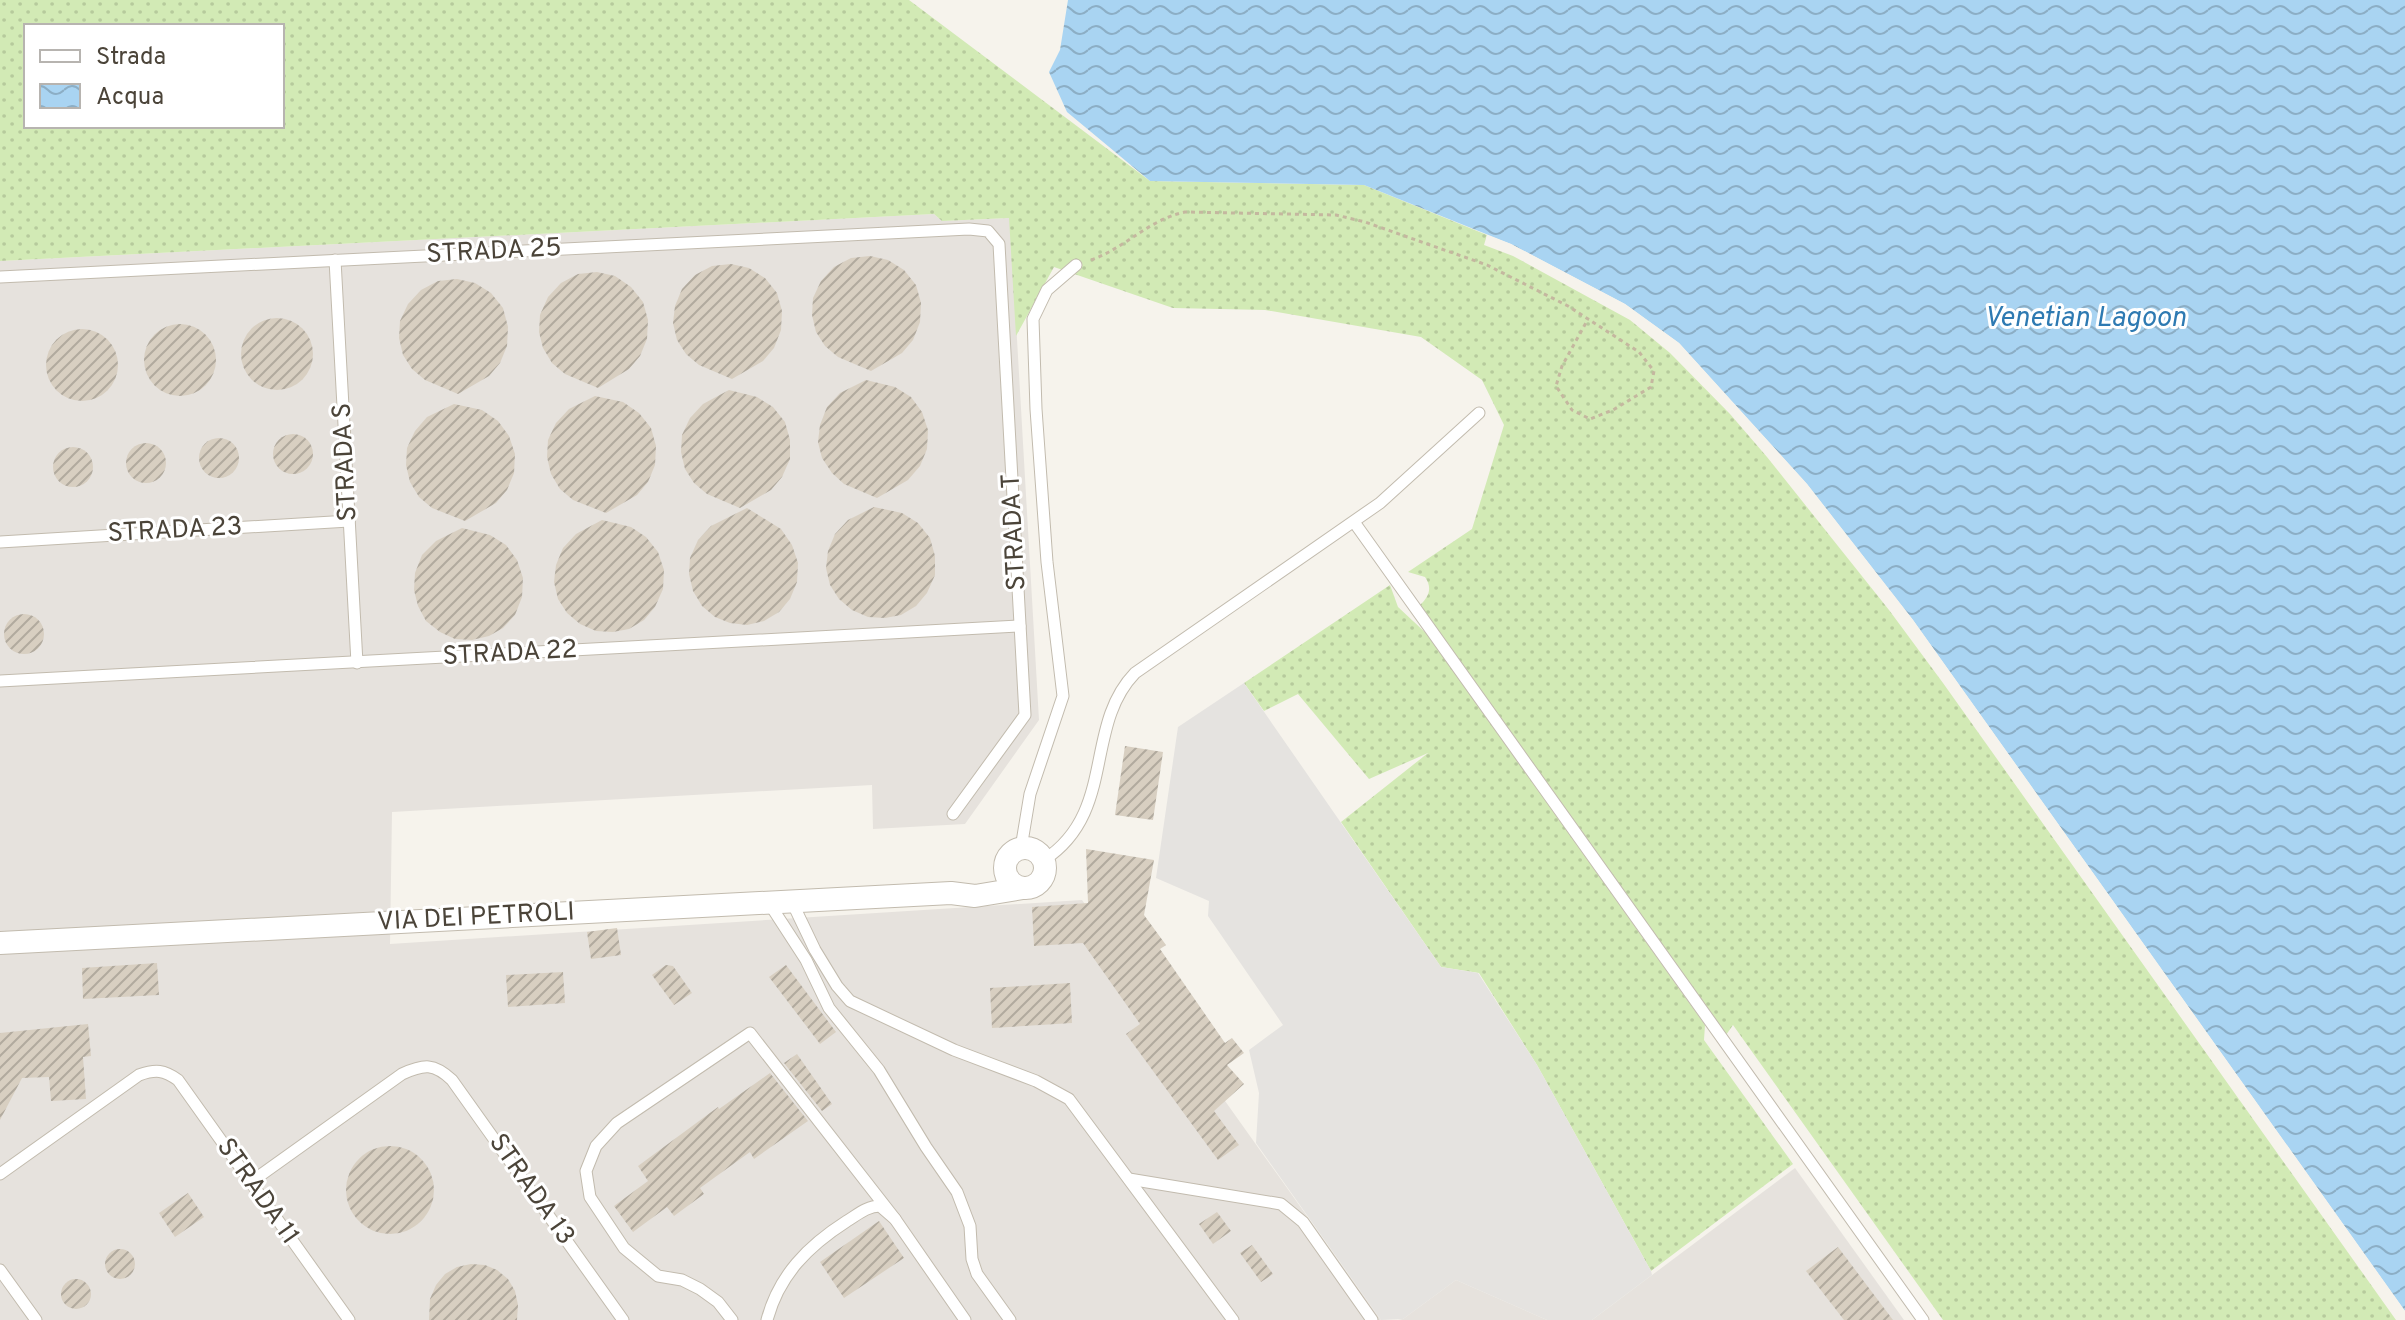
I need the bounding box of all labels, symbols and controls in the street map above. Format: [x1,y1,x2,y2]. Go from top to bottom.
legend [24,24,284,128]
text: Strada [96,43,166,73]
text: Acqua [96,83,164,113]
street label: STRADA 25 [426,232,562,272]
water label: Venetian Lagoon [1984,301,2186,337]
street label: STRADA S [326,402,366,522]
street label: STRADA T [995,473,1035,591]
street label: STRADA 23 [107,511,243,551]
street label: STRADA 22 [442,634,578,674]
street label: VIA DEI PETROLI [376,896,576,940]
street label: STRADA 13 [481,1128,581,1252]
street label: STRADA 11 [208,1132,306,1252]

